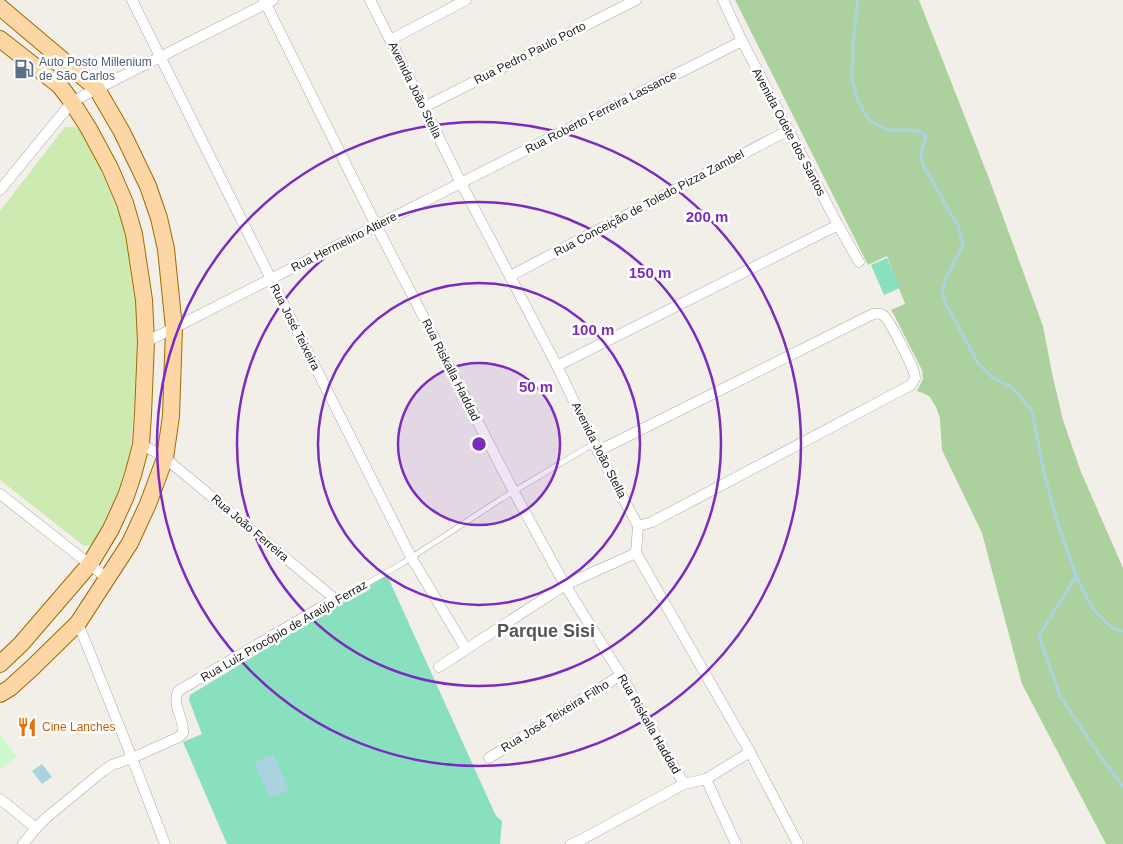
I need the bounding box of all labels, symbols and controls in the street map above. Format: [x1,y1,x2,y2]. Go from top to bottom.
street label: Rua Pedro Paulo Porto [472,19,588,87]
street label: Avenida João Stella [386,39,445,141]
place label: Auto Posto Millenium de São Carlos [39,55,152,83]
fuel station icon: Auto Posto Millenium de São Carlos [13,58,35,80]
street label: Avenida Odete dos Santos [749,66,829,198]
street label: Rua Roberto Ferreira Lassance [523,67,679,156]
street label: Rua Conceição de Toledo Pizza Zambel [552,147,746,259]
text: 200 m [686,208,728,225]
street label: Rua Hermelino Altiere [289,209,399,275]
text: 150 m [629,264,671,281]
street label: Rua José Teixeira [267,281,323,373]
street label: Rua Riskalla Haddad [419,317,483,423]
text: 100 m [572,321,614,338]
text: 50 m [519,378,553,395]
street label: Avenida João Stella [569,400,629,501]
centre of rings [470,435,488,453]
street label: Rua João Ferreira [208,492,292,565]
street label: Rua Luiz Procópio de Araújo Ferraz [198,577,370,685]
district label: Parque Sisi [497,621,595,641]
street label: Rua Riskalla Haddad [615,672,683,776]
street label: Rua José Teixeira Filho [498,677,612,755]
restaurant icon: Cine Lanches [16,716,38,738]
place label: Cine Lanches [42,720,115,734]

